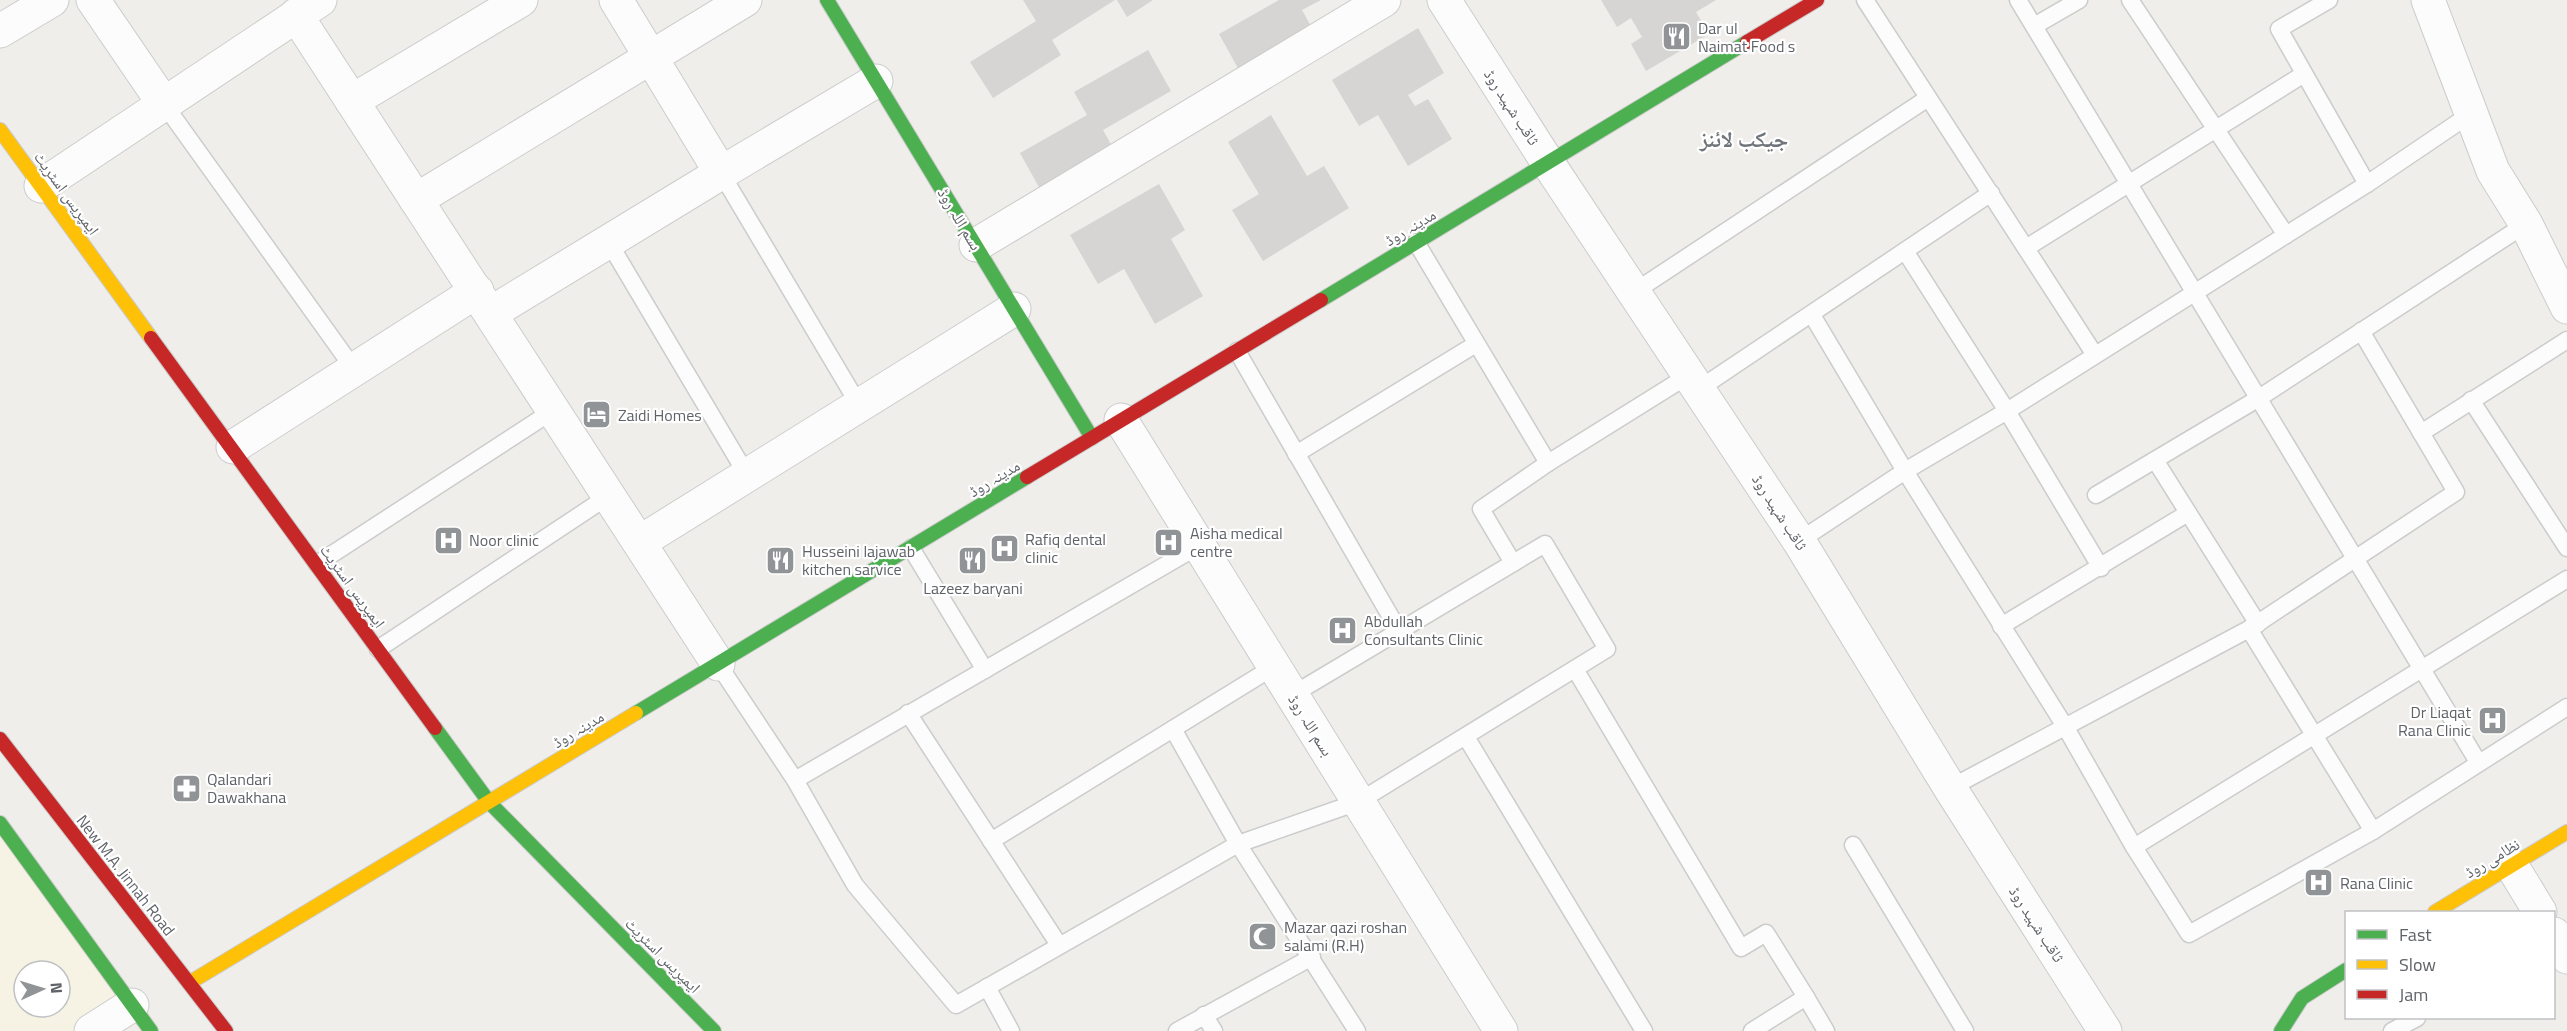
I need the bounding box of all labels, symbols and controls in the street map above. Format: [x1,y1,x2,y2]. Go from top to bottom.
place label: Dar ul Naimat Food s [1698,16,1795,58]
restaurant icon: Dar ul Naimat Food s [1661,21,1693,53]
street label: ثاقب شہید روڈ [1478,64,1546,150]
district label: جیکب لائنز [1699,122,1788,156]
street label: ایمپریس اسٹریٹ [28,146,106,240]
street label: بسم اللہ روڈ [932,183,988,255]
street label: مدینہ روڈ [1380,202,1440,252]
hotel icon: Zaidi Homes [581,399,613,431]
place label: Zaidi Homes [618,403,702,427]
street label: مدینہ روڈ [964,453,1024,503]
street label: ثاقب شہید روڈ [1746,469,1814,555]
place label: Aisha medical centre [1190,521,1283,563]
hospital icon: Noor clinic [432,524,464,556]
hospital icon: Aisha medical centre [1153,526,1185,558]
place label: Rafiq dental clinic [1025,527,1106,569]
place label: Noor clinic [469,528,539,552]
hospital icon: Rafiq dental clinic [988,532,1020,564]
street label: ایمپریس اسٹریٹ [314,539,392,633]
place label: Husseini lajawab kitchen sarvice [802,539,915,581]
restaurant icon: Husseini lajawab kitchen sarvice [765,544,797,576]
restaurant icon: Lazeez baryani [957,544,989,576]
place label: Lazeez baryani [923,576,1023,600]
place label: Abdullah Consultants Clinic [1364,609,1483,651]
hospital icon: Abdullah Consultants Clinic [1327,614,1359,646]
street label: بسم اللہ روڈ [1282,689,1340,761]
place label: Dr Liaqat Rana Clinic [2398,700,2471,742]
street label: مدینہ روڈ [548,704,608,754]
hospital icon: Dr Liaqat Rana Clinic [2476,705,2508,737]
place label: Qalandari Dawakhana [207,767,286,809]
pharmacy icon: Qalandari Dawakhana [170,772,202,804]
street label: New M.A. Jinnah Road [71,809,181,941]
street label: نظامی روڈ [2460,832,2524,884]
hospital icon: Rana Clinic [2303,867,2335,899]
place label: Rana Clinic [2340,871,2413,895]
street label: ثاقب شہید روڈ [2003,881,2071,967]
legend [2345,911,2555,1019]
street label: ایمپریس اسٹریٹ [620,912,706,998]
place label: Mazar qazi roshan salami (R.H) [1284,915,1407,957]
mosque icon: Mazar qazi roshan salami (R.H) [1247,920,1279,952]
text: Fast [2399,921,2432,948]
text: Slow [2399,951,2436,978]
north arrow [12,959,72,1019]
text: Jam [2399,981,2428,1008]
text: N [45,982,69,994]

